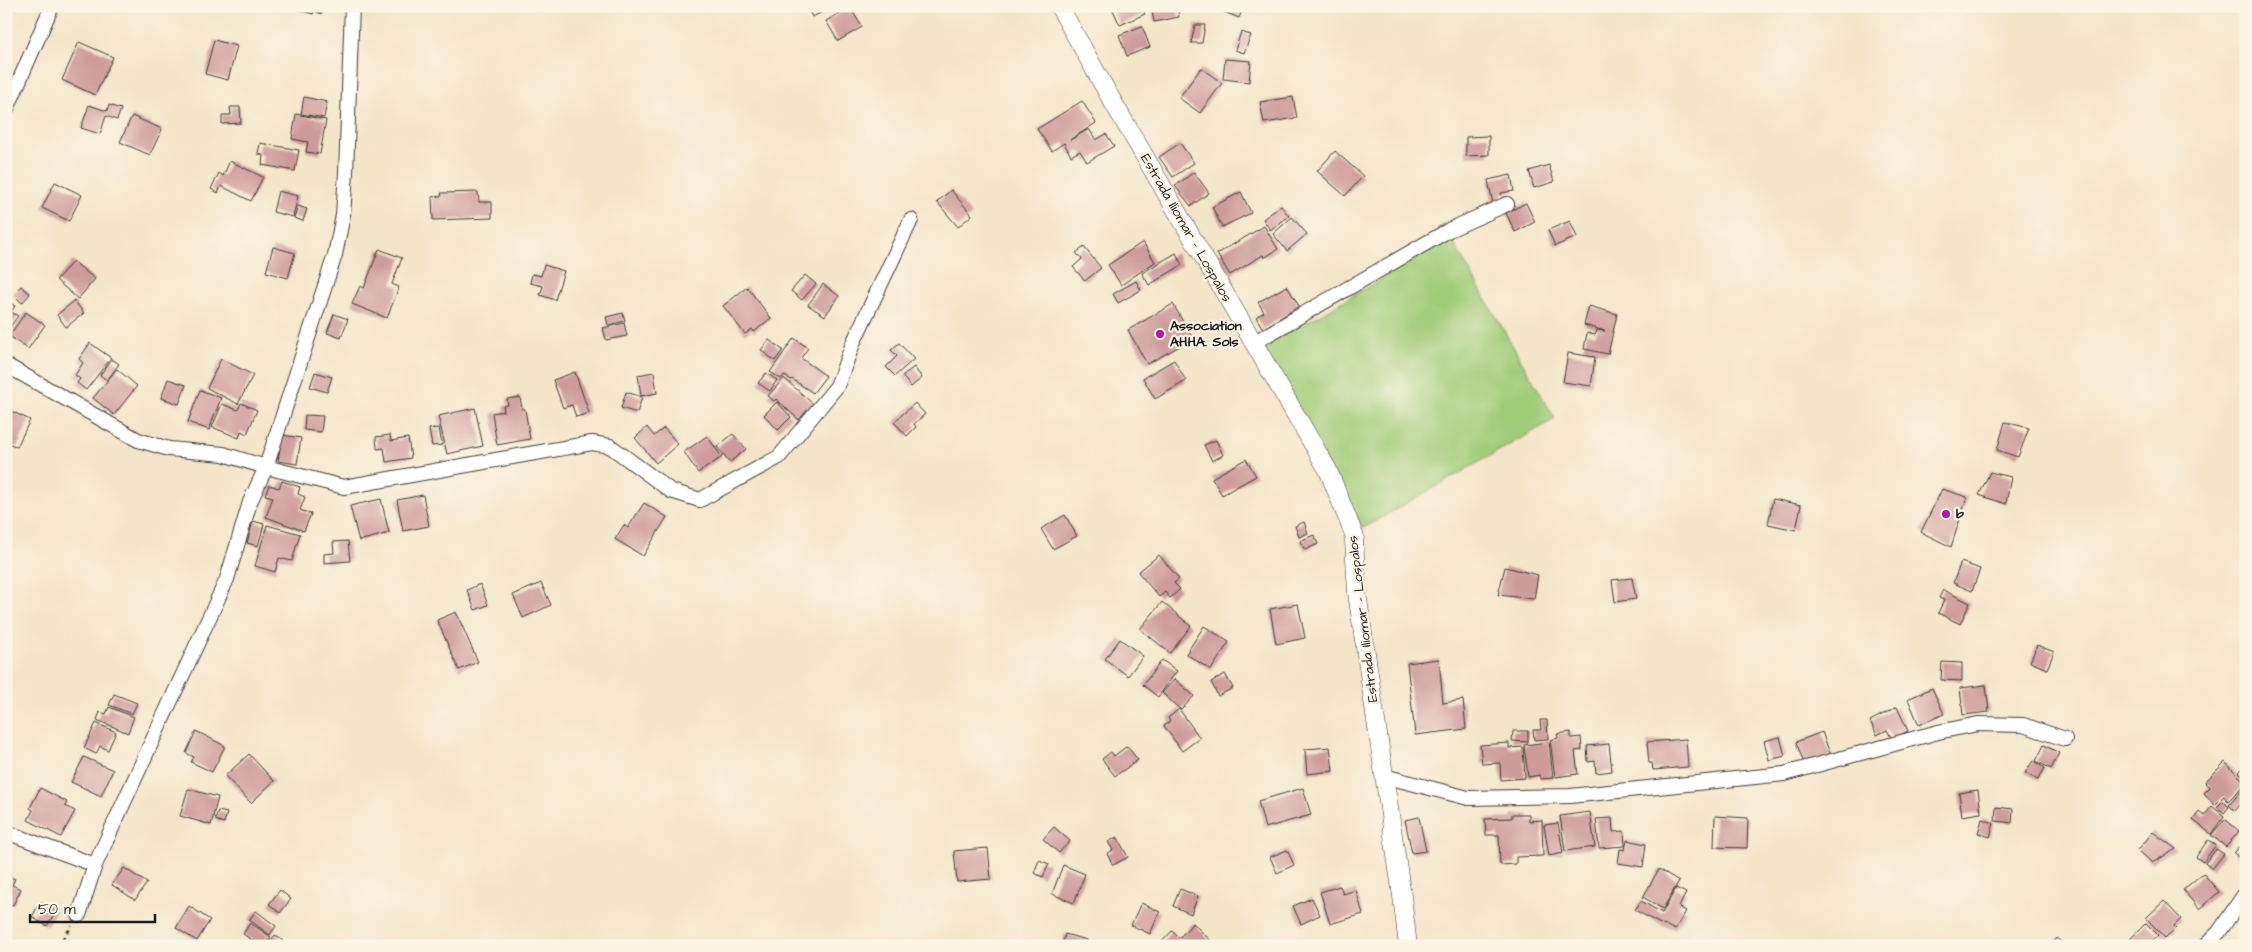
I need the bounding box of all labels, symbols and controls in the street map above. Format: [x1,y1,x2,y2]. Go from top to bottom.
street label: Estrada Iliomar - Lospalos [1135,150,1237,306]
place label: Association AHHA. Sols [1170,316,1242,352]
marker: Association AHHA. Sols [1154,328,1166,340]
place label: b [1956,504,1964,524]
marker: b [1940,508,1952,520]
street label: Estrada Iliomar - Lospalos [1343,534,1383,704]
scale bar [30,892,155,924]
text: 50 m [38,899,76,920]

